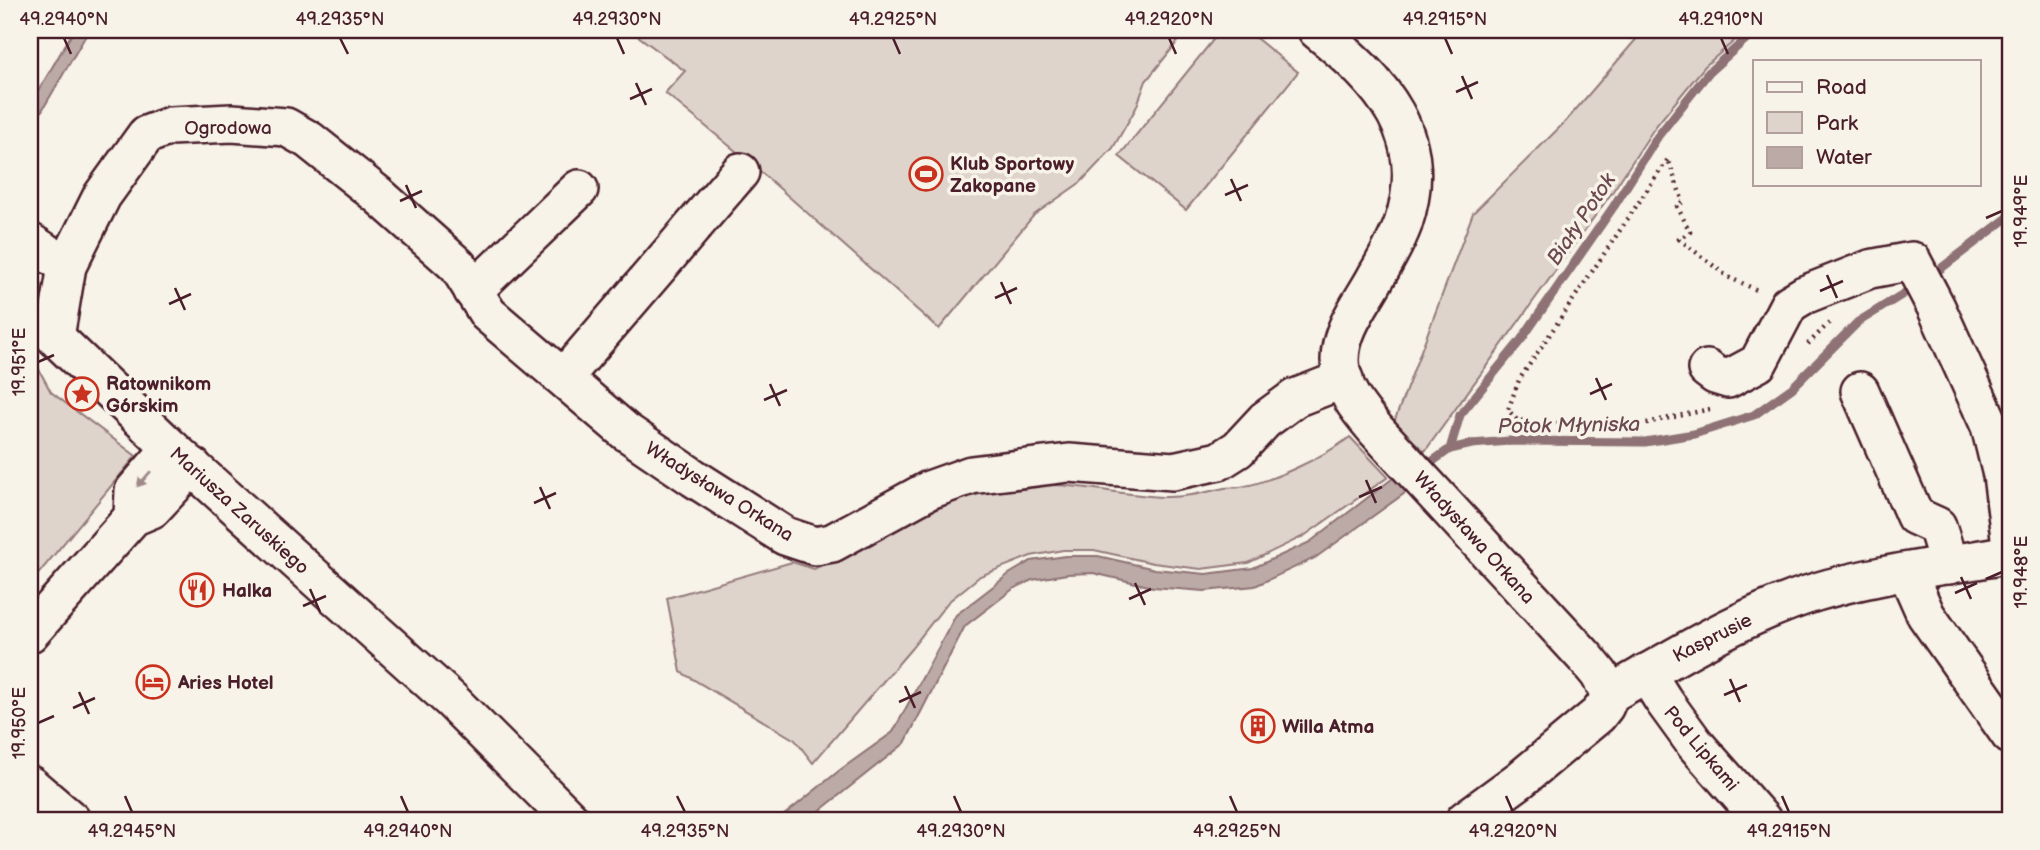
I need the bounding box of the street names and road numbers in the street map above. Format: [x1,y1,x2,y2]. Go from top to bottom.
street label: Ogrodowa [184,117,272,140]
street label: Władysława Orkana [641,437,797,547]
street label: Mariusza Zaruskiego [165,443,313,580]
street label: Władysława Orkana [1408,467,1539,609]
street label: Kasprusie [1669,609,1756,668]
street label: Pod Lipkami [1659,702,1743,796]

